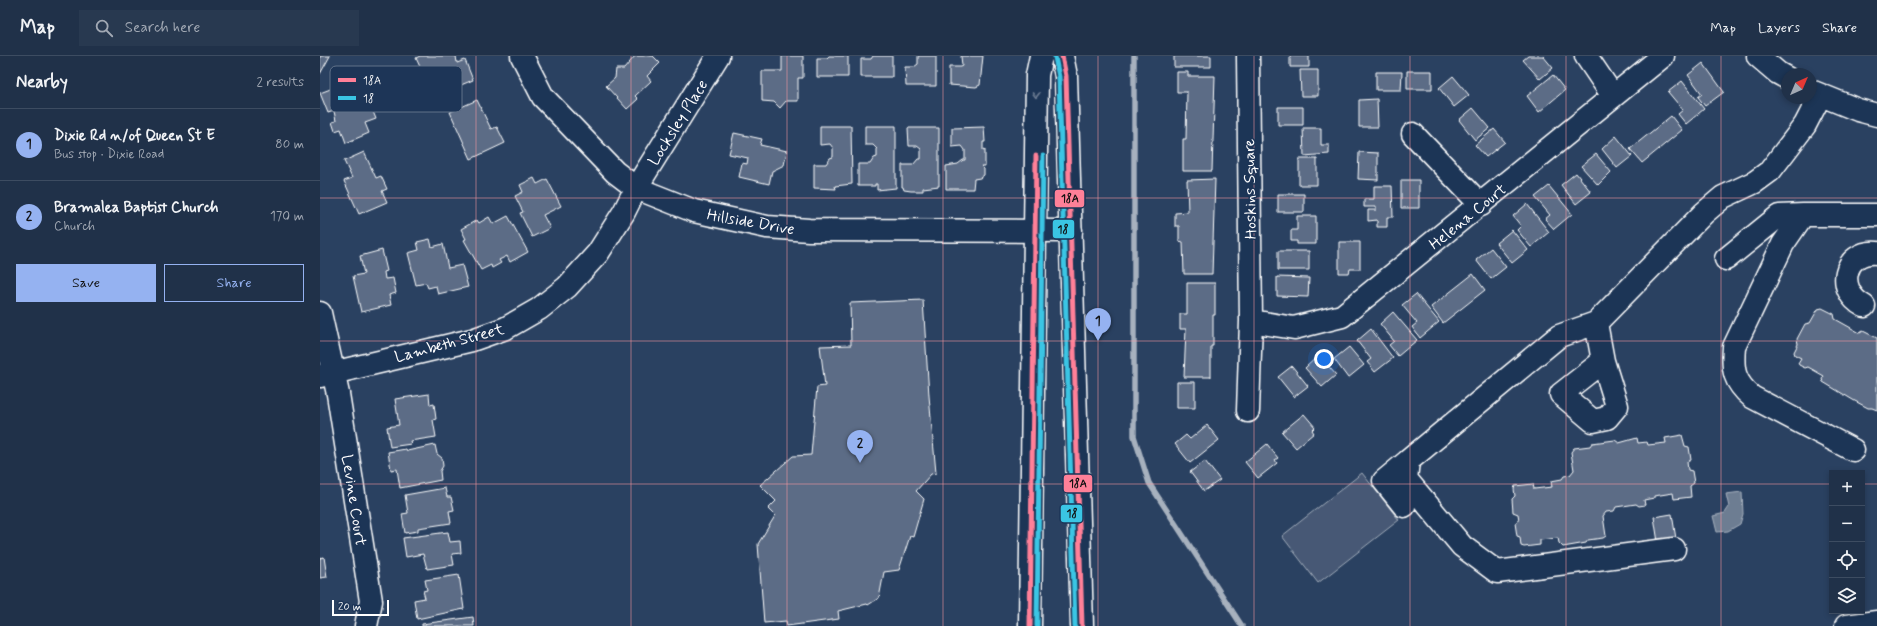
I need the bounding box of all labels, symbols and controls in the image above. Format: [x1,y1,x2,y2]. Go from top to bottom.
search box [79,10,359,46]
text: Map [20,15,55,40]
icon: search [93,17,115,39]
text: Search here [125,18,200,38]
text: Map [1710,19,1736,37]
text: Layers [1758,19,1800,37]
text: Share [1822,19,1857,37]
legend [330,66,462,112]
north arrow [1781,68,1817,104]
text: Nearby [16,71,68,93]
text: 2 results [257,74,304,91]
text: 18A [363,74,381,88]
street label: Locksley Place [643,76,713,170]
text: 18 [363,92,374,106]
one-way arrow [1032,92,1040,98]
text: Dixie Rd n/of Queen St E [54,126,215,146]
text: 1 [26,136,32,153]
text: 80 m [275,136,304,153]
street label: Hoskins Square [1239,138,1262,239]
text: Bus stop · Dixie Road [54,146,164,163]
street label: Helena Court [1425,179,1511,255]
line badge: 18A [1054,189,1085,208]
text: 18A [1061,192,1079,206]
text: Bramalea Baptist Church [54,198,219,218]
street label: Hillside Drive [705,204,796,241]
text: 2 [26,208,32,225]
text: 170 m [270,208,304,225]
text: Church [54,218,95,235]
line badge: 18 [1052,219,1075,239]
text: 18 [1058,223,1068,237]
button: Save [16,264,156,302]
button: Share [164,264,304,302]
pin: 1 [1085,308,1111,341]
street label: Lambeth Street [392,319,507,368]
your location [1314,349,1334,369]
pin: 2 [847,430,873,463]
street label: Levine Court [336,453,371,548]
map controls [1829,470,1865,614]
button: + [1829,470,1865,506]
line badge: 18A [1063,474,1093,493]
text: 18A [1069,477,1087,491]
line badge: 18 [1060,504,1083,523]
button: − [1829,506,1865,542]
text: 18 [1067,507,1077,521]
button: locate [1829,542,1865,578]
button: layers [1829,578,1865,614]
scale bar [332,598,389,617]
text: 20 m [338,600,361,614]

